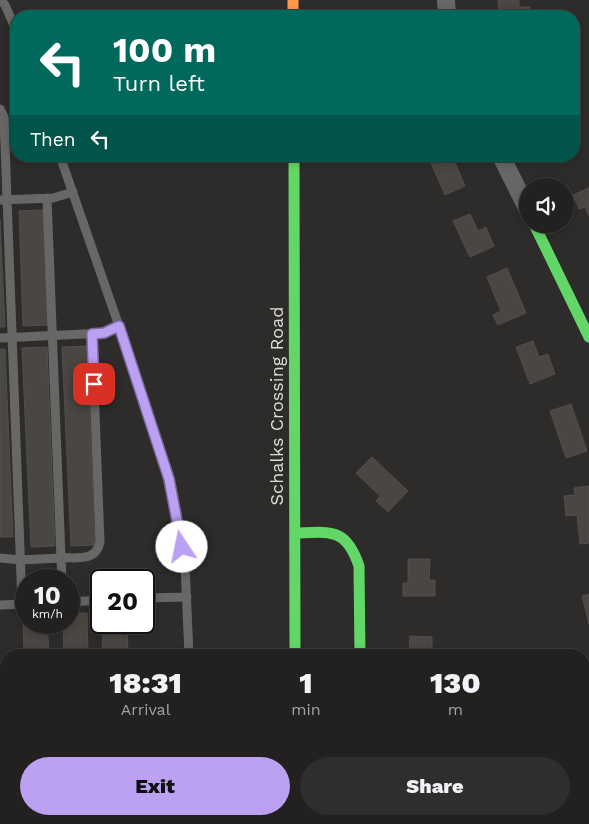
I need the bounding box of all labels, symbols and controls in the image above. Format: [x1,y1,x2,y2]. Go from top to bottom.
text: 100 m [113,29,216,71]
icon: left [30,30,95,95]
text: Turn left [113,71,205,96]
icon: left [86,125,114,153]
text: Then [30,128,76,151]
map controls [519,178,574,233]
button: sound [519,178,574,233]
street label: Schalks Crossing Road [266,307,287,505]
pin [73,363,115,405]
icon: arrive [80,370,108,398]
position arrow [155,520,207,572]
speed limit sign: 20 [90,569,155,634]
text: 10 [34,581,61,610]
text: km/h [32,607,63,621]
text: 18:31 [109,665,182,700]
text: 1 [299,665,313,700]
text: 130 [430,665,481,700]
text: Arrival [121,700,171,719]
text: min [291,700,321,719]
text: m [448,700,463,719]
button: Exit [20,757,290,815]
button: Share [300,757,570,815]

